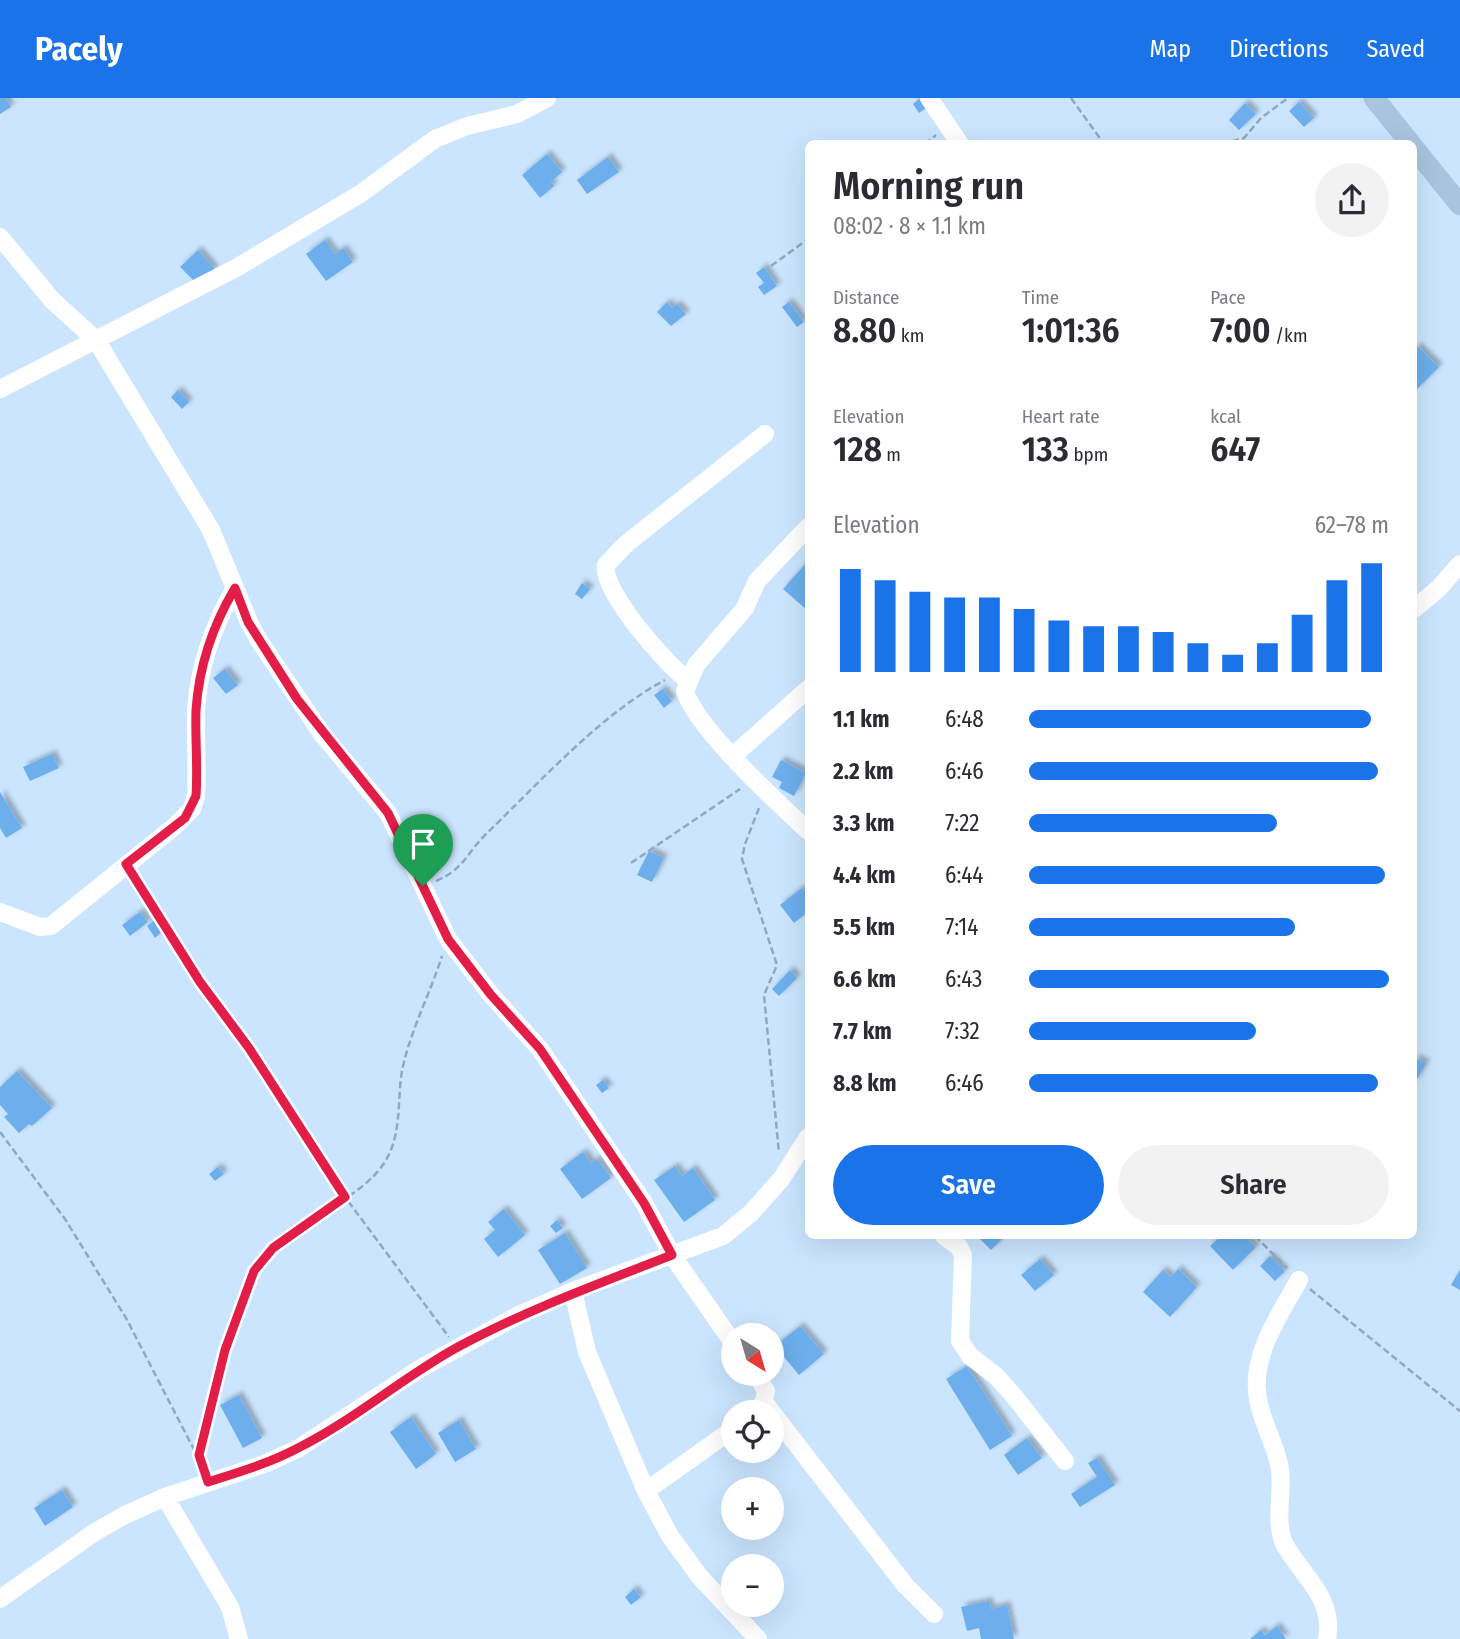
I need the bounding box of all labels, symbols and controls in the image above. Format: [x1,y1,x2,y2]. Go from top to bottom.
text: Pacely [35,29,123,69]
text: Map [1150,35,1191,63]
text: Directions [1229,35,1328,63]
text: Saved [1366,35,1425,63]
text: Morning run [833,163,1024,209]
button: share [1315,163,1389,237]
text: 08:02 · 8 × 1.1 km [833,212,986,240]
text: Distance [833,286,900,309]
text: Time [1022,286,1059,309]
text: Pace [1210,286,1246,309]
text: 8.80 [833,309,896,351]
text: 1:01:36 [1022,309,1120,351]
text: 7:00 [1210,309,1271,351]
text: km [896,324,924,347]
text: /km [1271,324,1308,347]
text: Elevation [833,405,905,428]
text: Heart rate [1022,405,1100,428]
text: kcal [1210,405,1241,428]
text: 128 [833,428,882,470]
text: 133 [1022,428,1069,470]
text: 647 [1210,428,1260,470]
text: m [882,443,901,466]
text: bpm [1069,443,1108,466]
text: Elevation [833,511,920,539]
text: 62–78 m [1315,511,1389,539]
text: 1.1 km [833,705,889,733]
text: 6:48 [945,705,984,733]
text: 2.2 km [833,757,894,785]
text: 6:46 [945,757,984,785]
text: 3.3 km [833,809,894,837]
text: 7:22 [945,809,979,837]
pin [393,814,453,886]
icon: arrive [404,825,442,863]
text: 4.4 km [833,861,895,889]
text: 6:44 [945,861,983,889]
text: 5.5 km [833,913,895,941]
text: 7:14 [945,913,978,941]
text: 6.6 km [833,965,896,993]
text: 6:43 [945,965,982,993]
text: 7.7 km [833,1017,892,1045]
text: 7:32 [945,1017,980,1045]
text: 8.8 km [833,1069,897,1097]
text: 6:46 [945,1069,984,1097]
button: Save [833,1145,1104,1225]
button: Share [1118,1145,1389,1225]
north arrow [721,1323,784,1386]
map controls [721,1323,784,1617]
button: locate [721,1400,784,1463]
button: + [721,1477,784,1540]
button: − [721,1554,784,1617]

